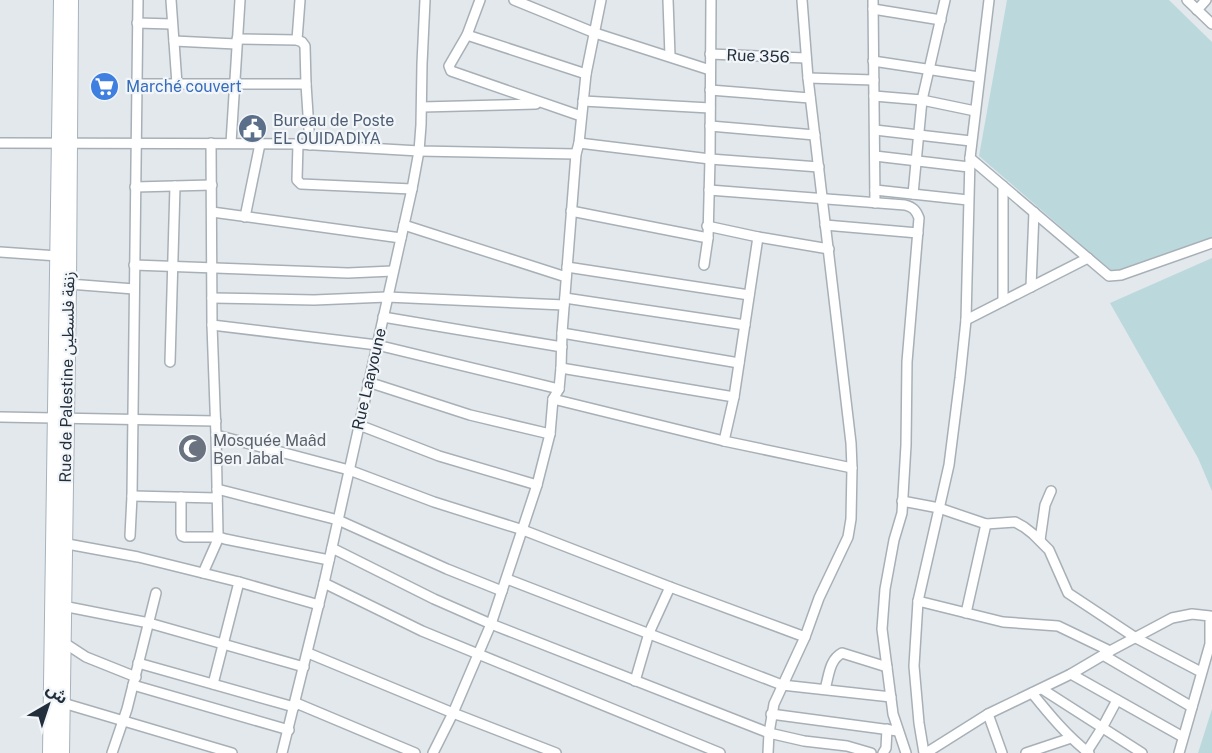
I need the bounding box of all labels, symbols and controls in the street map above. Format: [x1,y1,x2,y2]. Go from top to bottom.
street label: Rue 356 [726,45,790,67]
supermarket icon: Marché couvert [89,70,121,102]
place label: Marché couvert [126,77,242,96]
place label: Bureau de Poste EL OUIDADIYA [273,111,394,148]
public building icon: Bureau de Poste EL OUIDADIYA [236,113,268,145]
street label: Rue de Palestine زنقة فلسطين [56,271,78,483]
street label: Rue Laayoune [348,326,390,432]
place label: Mosquée Maâd Ben Jabal [213,431,326,468]
mosque icon: Mosquée Maâd Ben Jabal [176,433,208,465]
north arrow [18,675,78,735]
text: ش [43,679,72,708]

